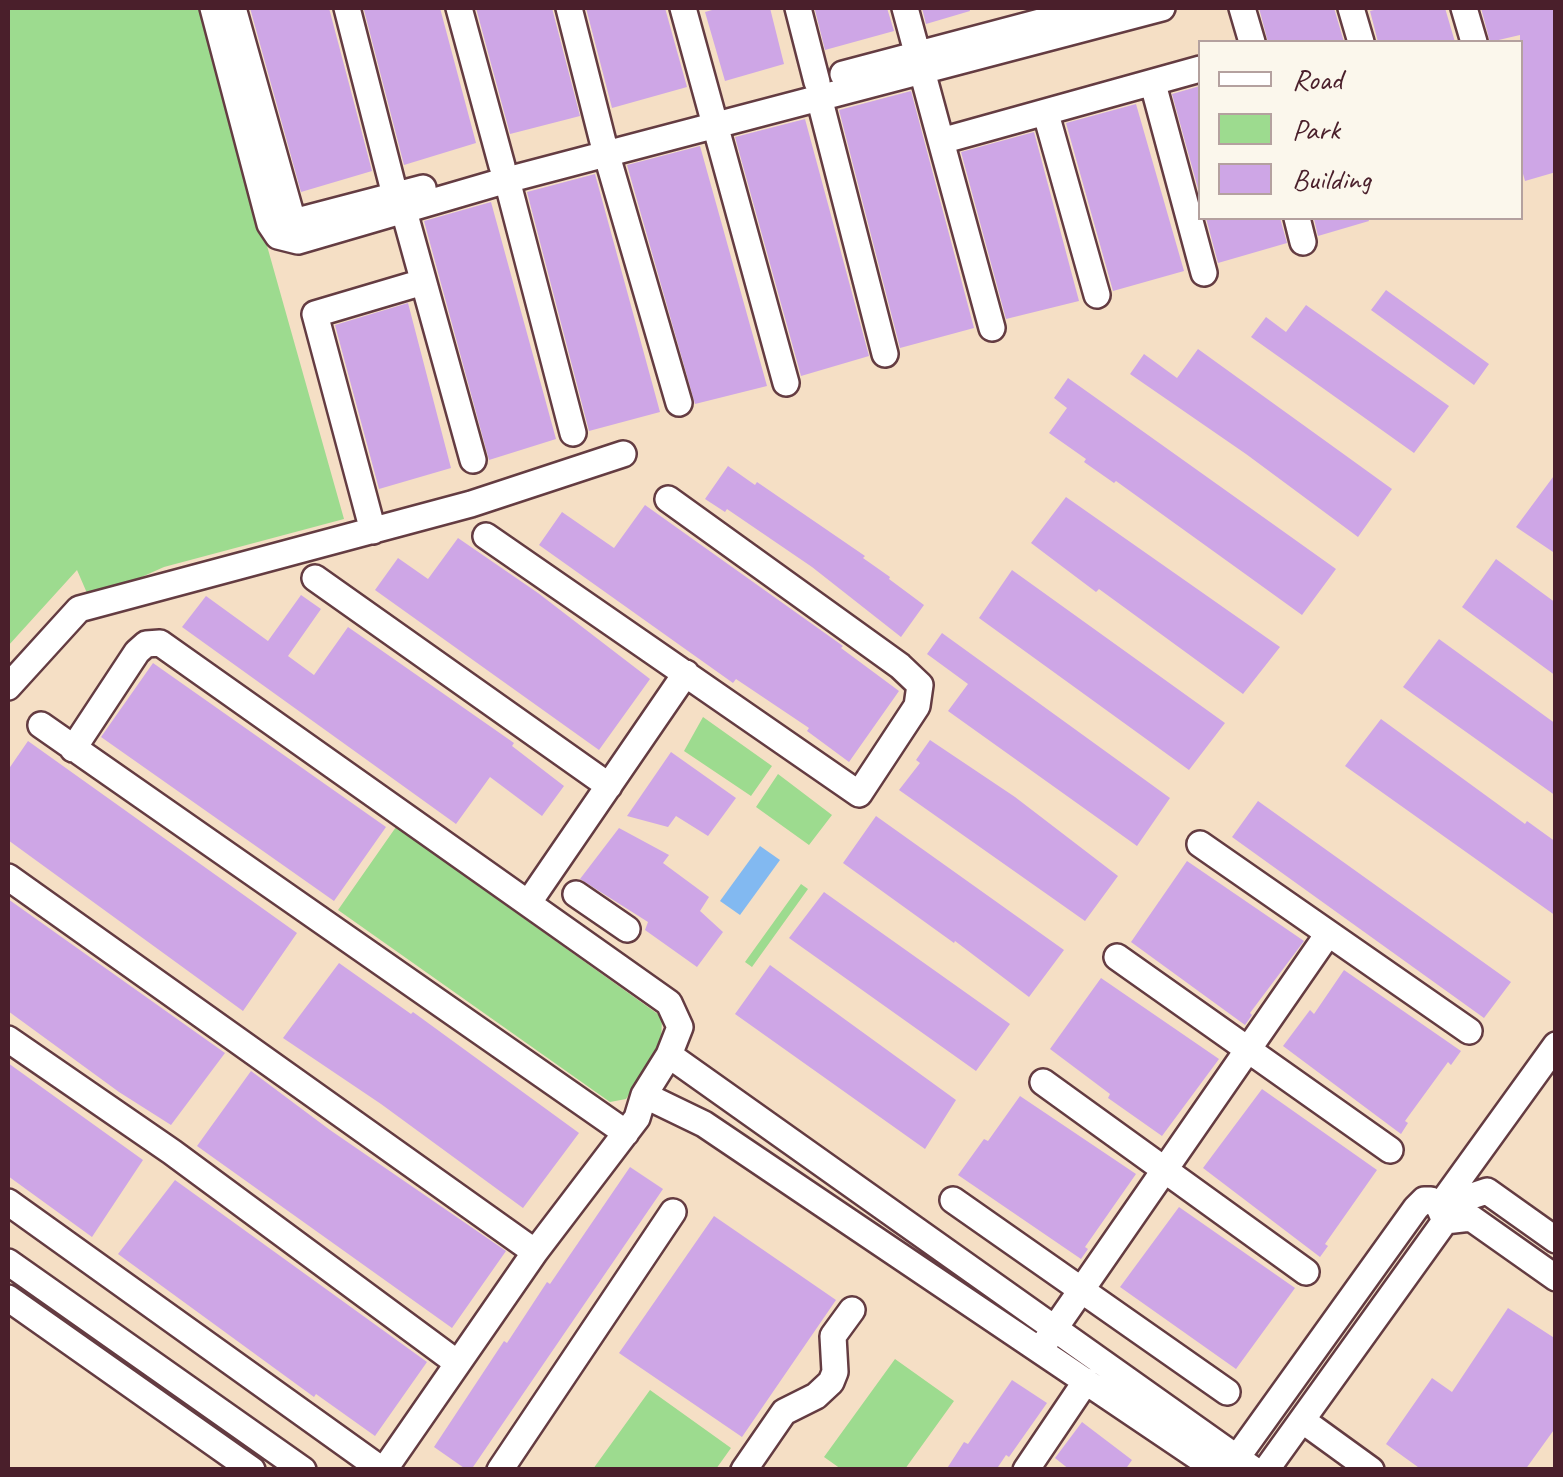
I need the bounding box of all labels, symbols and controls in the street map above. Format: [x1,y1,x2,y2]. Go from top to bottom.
legend [1198,40,1523,220]
text: Road [1292,60,1342,98]
text: Park [1292,110,1340,148]
text: Building [1292,160,1371,198]

